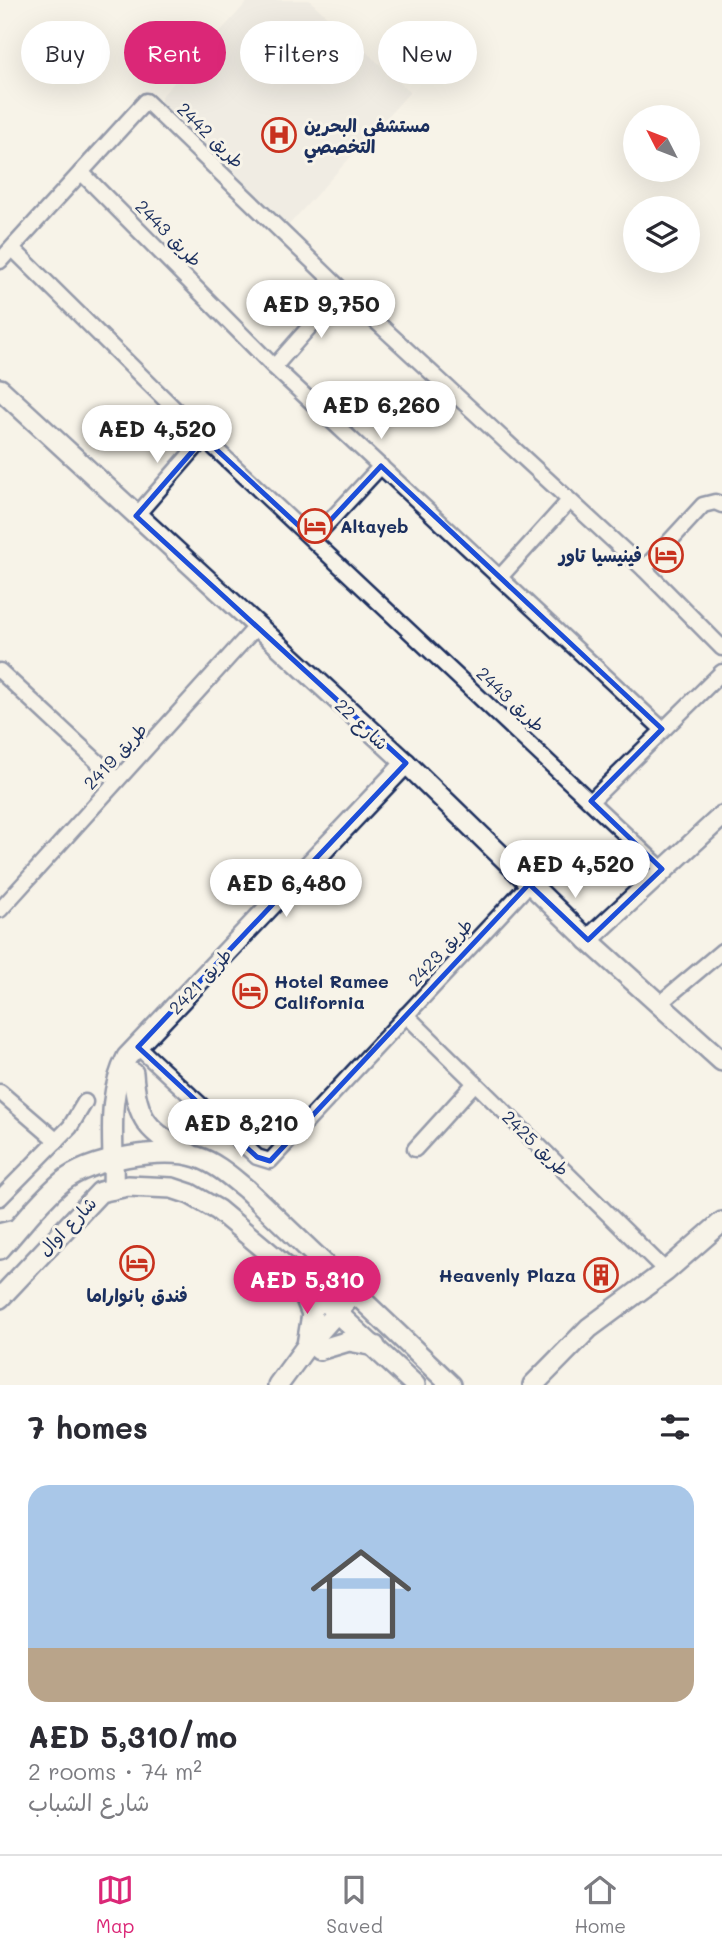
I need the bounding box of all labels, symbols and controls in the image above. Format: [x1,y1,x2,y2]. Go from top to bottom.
chip: Buy [21,21,110,84]
chip: Rent [124,21,226,84]
chip: Filters [240,21,364,84]
chip: New [378,21,477,84]
street label: طريق 2442 [172,97,250,173]
north arrow [623,105,700,182]
map controls [623,105,700,273]
place label: مستشفى البحرين التخصصي [304,113,430,163]
hospital icon: مستشفى البحرين التخصصي [260,116,298,154]
street label: طريق 2443 [130,194,208,272]
button: layers [623,196,700,273]
pin: AED 9,750 [241,280,401,340]
text: AED 9,750 [262,288,380,318]
pin: AED 6,260 [301,382,461,441]
text: AED 6,260 [322,389,440,419]
pin: AED 4,520 [77,406,237,465]
text: AED 4,520 [98,413,216,443]
hotel icon: Altayeb [296,507,334,545]
place label: Altayeb [340,514,408,538]
hotel icon: فينيسيا تاور [647,536,685,574]
place label: فينيسيا تاور [557,543,642,567]
street label: طريق 2443 [472,661,550,737]
street label: شارع 22 [329,693,394,756]
street label: طريق 2419 [78,718,152,794]
pin: AED 4,520 [495,841,655,900]
text: AED 4,520 [516,848,634,878]
pin: AED 6,480 [206,860,366,919]
text: AED 6,480 [226,867,346,897]
street label: طريق 2423 [402,913,478,991]
street label: طريق 2421 [163,943,237,1019]
place label: Hotel Ramee California [274,969,389,1014]
hotel icon: Hotel Ramee California [231,972,269,1010]
pin: AED 8,210 [161,1100,321,1159]
street label: طريق 2425 [497,1105,575,1181]
text: AED 8,210 [184,1107,298,1137]
street label: شارع اوال [33,1191,102,1262]
hotel icon: فندق بانواراما [118,1244,156,1282]
pin: AED 5,310 [227,1256,387,1316]
building icon: Heavenly Plaza [582,1256,620,1294]
place label: Heavenly Plaza [438,1263,576,1287]
text: AED 5,310 [250,1264,364,1294]
place label: فندق بانواراما [86,1283,188,1307]
text: 7 homes [28,1407,148,1447]
icon: filters [656,1408,694,1446]
icon: home [298,1531,424,1657]
text: AED 5,310/mo [28,1716,237,1756]
text: 2 rooms · 74 m² [28,1756,202,1786]
text: شارع الشباب [28,1787,150,1817]
tab: Map [96,1871,135,1938]
tab: Saved [326,1871,383,1938]
tab: Home [574,1871,626,1938]

